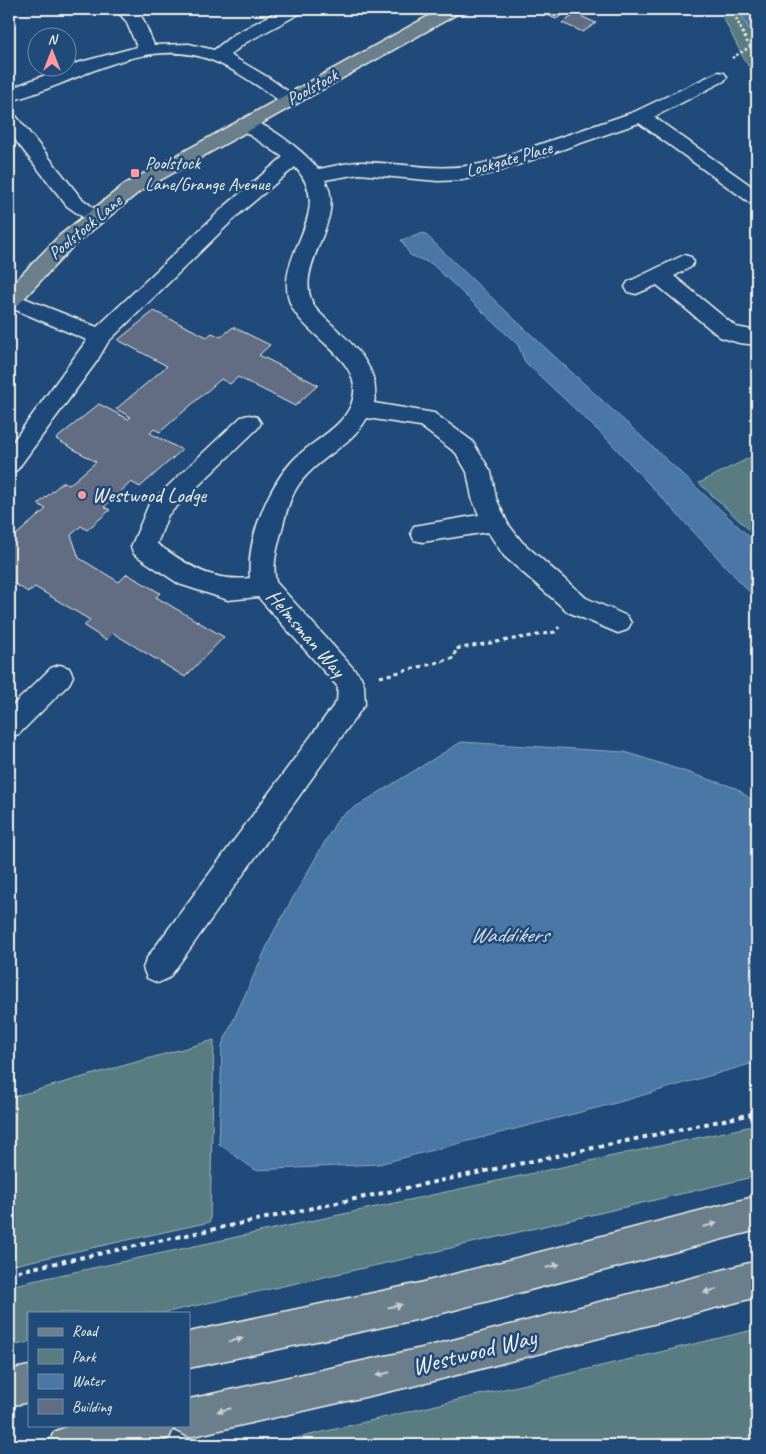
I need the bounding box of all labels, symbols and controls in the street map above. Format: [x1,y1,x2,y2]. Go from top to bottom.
north arrow [28,28,78,78]
text: N [48,31,59,48]
street label: Poolstock [283,63,343,110]
street label: Lockgate Place [463,136,556,182]
place label: Poolstock Lane/Grange Avenue [145,152,271,195]
marker: Poolstock Lane/Grange Avenue [129,167,141,179]
street label: Poolstock Lane [44,189,127,264]
place label: Westwood Lodge [92,482,207,508]
marker: Westwood Lodge [76,489,88,501]
street label: Helmsman Way [261,584,352,684]
water label: Waddikers [470,921,551,949]
one-way arrow [703,1221,718,1229]
one-way arrow [545,1262,560,1270]
one-way arrow [703,1287,718,1295]
one-way arrow [388,1302,403,1310]
legend [28,1312,190,1426]
street label: Westwood Way [408,1321,541,1383]
text: Road [72,1322,99,1341]
one-way arrow [229,1336,244,1344]
text: Park [72,1348,97,1367]
one-way arrow [375,1370,391,1378]
text: Water [72,1372,106,1391]
text: Building [72,1398,112,1417]
one-way arrow [217,1406,232,1414]

